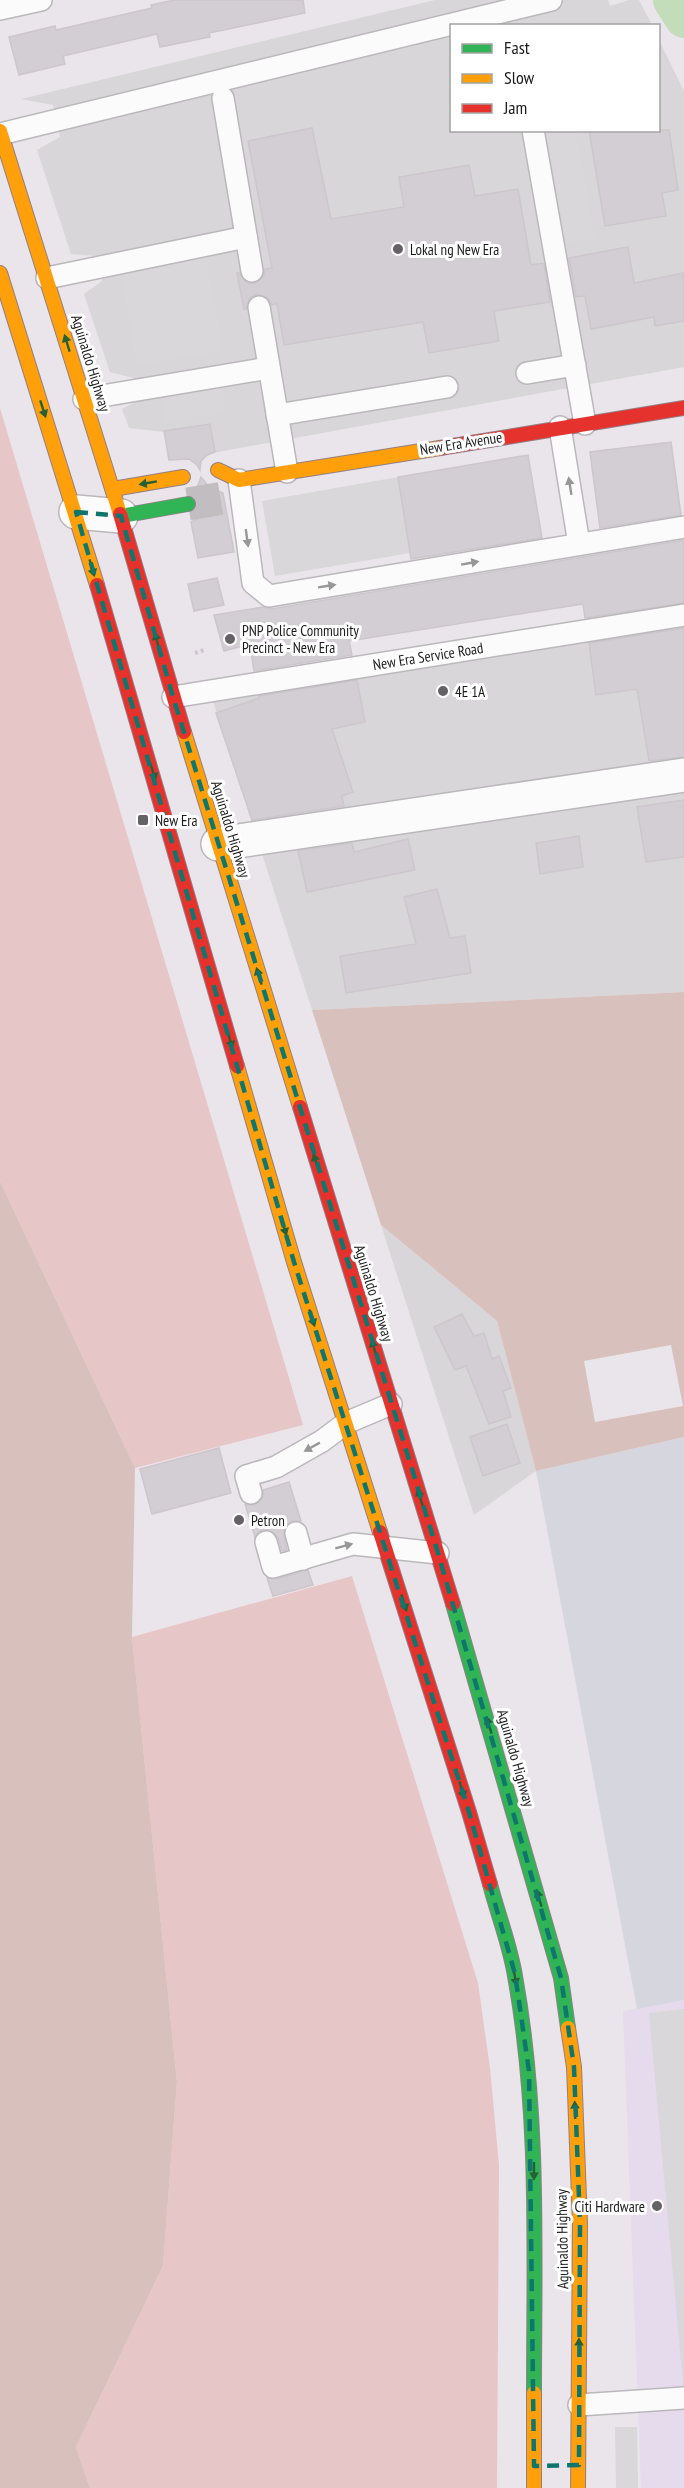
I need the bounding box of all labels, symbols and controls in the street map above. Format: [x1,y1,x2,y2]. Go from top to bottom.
legend [450,24,660,132]
text: Fast [504,36,530,59]
text: Slow [504,66,535,89]
text: Jam [503,96,527,119]
place label: Lokal ng New Era [410,240,499,259]
marker: Lokal ng New Era [391,242,405,256]
street label: Aguinaldo Highway [67,312,115,414]
one-way arrow [62,334,71,352]
one-way arrow [39,400,48,418]
street label: New Era Avenue [418,427,504,459]
one-way arrow [565,477,574,496]
one-way arrow [138,479,157,488]
one-way arrow [242,528,252,547]
one-way arrow [461,558,480,567]
one-way arrow [88,559,97,577]
one-way arrow [317,582,336,591]
place label: PNP Police Community Precinct - New Era [242,621,359,657]
one-way arrow [152,632,161,650]
marker: PNP Police Community Precinct - New Era [223,632,237,646]
street label: New Era Service Road [371,638,485,674]
place label: 4E 1A [455,682,486,701]
marker: 4E 1A [436,684,450,698]
one-way arrow [149,763,158,781]
street label: Aguinaldo Highway [207,778,255,880]
place label: New Era [155,811,197,830]
marker: New Era [136,813,150,827]
one-way arrow [254,967,263,985]
one-way arrow [226,1031,236,1049]
one-way arrow [311,1153,321,1171]
one-way arrow [280,1218,290,1237]
street label: Aguinaldo Highway [350,1242,398,1344]
one-way arrow [308,1309,317,1327]
one-way arrow [369,1339,378,1357]
one-way arrow [303,1442,320,1452]
one-way arrow [415,1488,424,1506]
place label: Petron [251,1511,285,1530]
marker: Petron [232,1513,246,1527]
one-way arrow [335,1541,353,1551]
one-way arrow [400,1594,409,1612]
street label: Aguinaldo Highway [493,1707,539,1809]
one-way arrow [484,1716,493,1734]
one-way arrow [458,1781,467,1799]
one-way arrow [534,1889,543,1907]
one-way arrow [511,1968,520,1987]
one-way arrow [571,2100,580,2119]
one-way arrow [529,2161,539,2180]
street label: Aguinaldo Highway [552,2188,572,2289]
place label: Citi Hardware [575,2197,645,2216]
marker: Citi Hardware [650,2199,664,2213]
one-way arrow [574,2337,584,2356]

